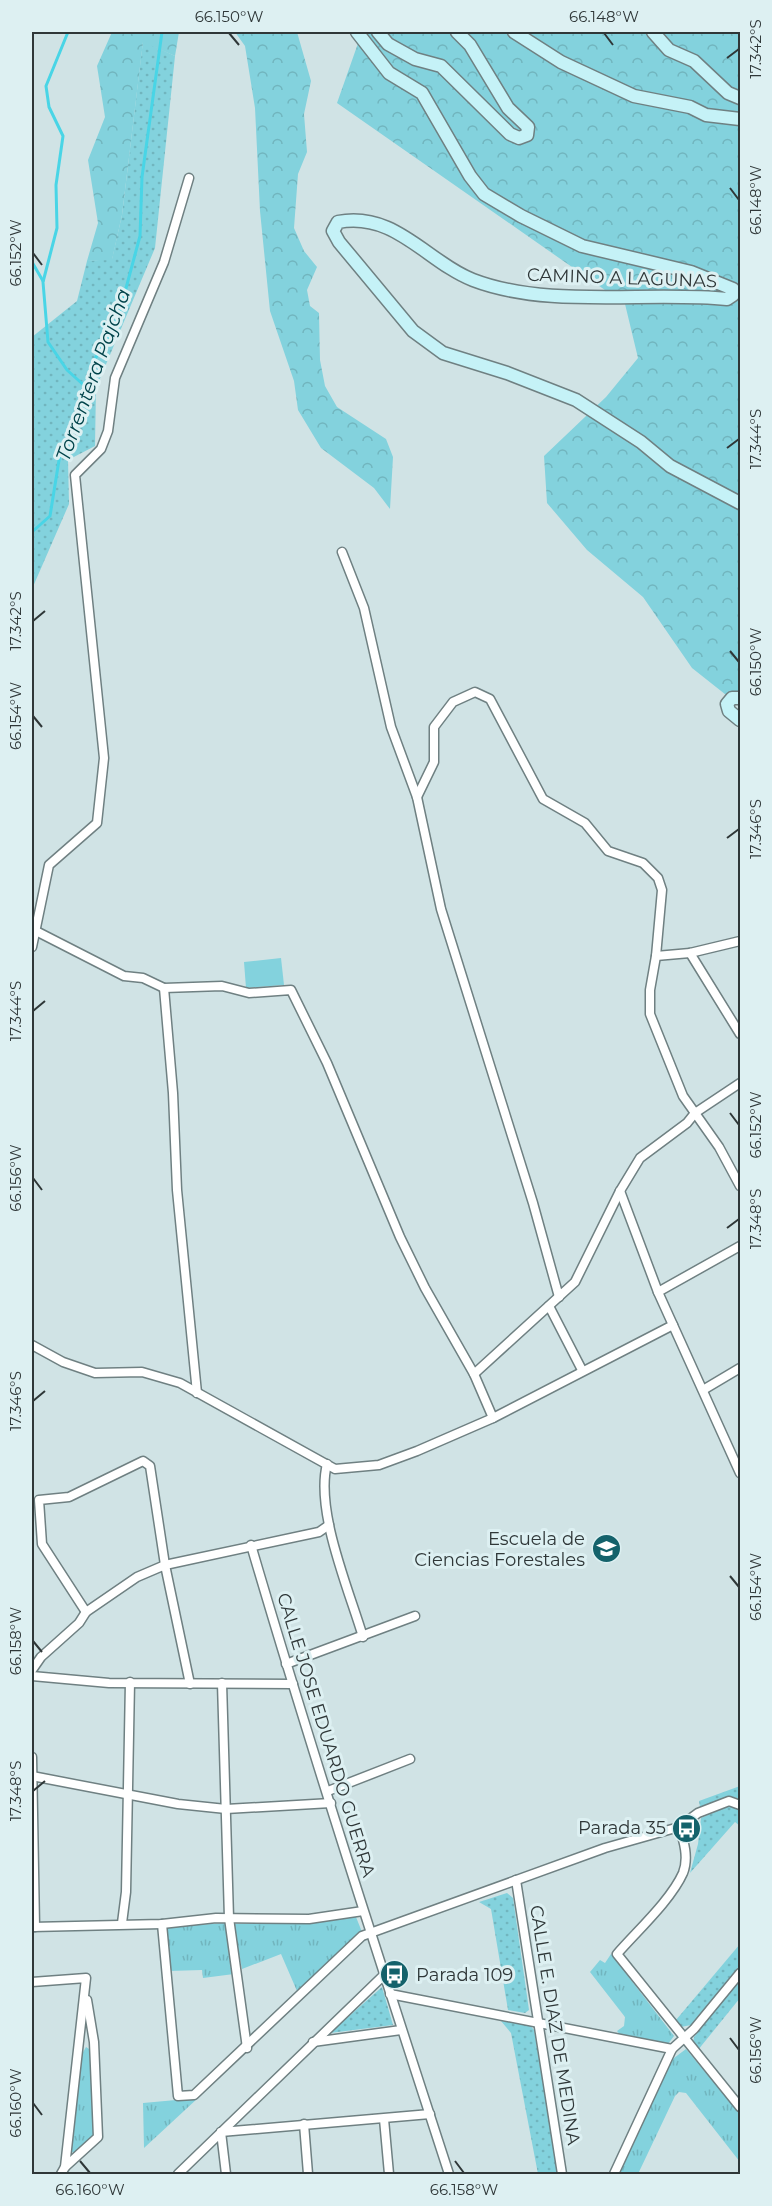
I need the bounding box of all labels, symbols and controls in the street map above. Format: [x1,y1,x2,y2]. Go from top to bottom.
text: 66.150°W [195,7,264,26]
text: 66.148°W [569,7,639,26]
text: 17.342°S [746,19,765,79]
text: 66.148°W [746,165,765,235]
text: 66.152°W [6,219,25,287]
street label: CAMINO A LAGUNAS [527,264,717,292]
water label: Torrentera Pajcha [51,285,135,465]
text: 17.344°S [746,409,765,469]
text: 17.342°S [6,591,25,651]
text: 66.150°W [746,627,765,696]
text: 66.154°W [6,682,25,750]
text: 17.346°S [746,799,765,859]
text: 17.344°S [6,981,25,1041]
text: 66.152°W [746,1091,765,1159]
text: 66.156°W [6,1144,25,1212]
text: 17.348°S [746,1189,765,1249]
text: 17.346°S [6,1371,25,1431]
place label: Escuela de Ciencias Forestales [414,1528,585,1571]
school or university icon: Escuela de Ciencias Forestales [590,1533,622,1565]
text: 66.154°W [746,1553,765,1621]
street label: CALLE JOSE EDUARDO GUERRA [272,1590,380,1880]
text: 66.158°W [6,1607,25,1675]
text: 17.348°S [6,1761,25,1821]
bus stop icon: Parada 35 [671,1812,703,1844]
place label: Parada 35 [578,1817,666,1839]
street label: CALLE E. DIAZ DE MEDINA [525,1904,585,2147]
bus stop icon: Parada 109 [379,1959,411,1991]
place label: Parada 109 [416,1964,513,1986]
text: 66.156°W [746,2016,765,2084]
text: 66.160°W [6,2068,25,2138]
text: 66.160°W [55,2180,125,2199]
text: 66.158°W [430,2180,498,2199]

